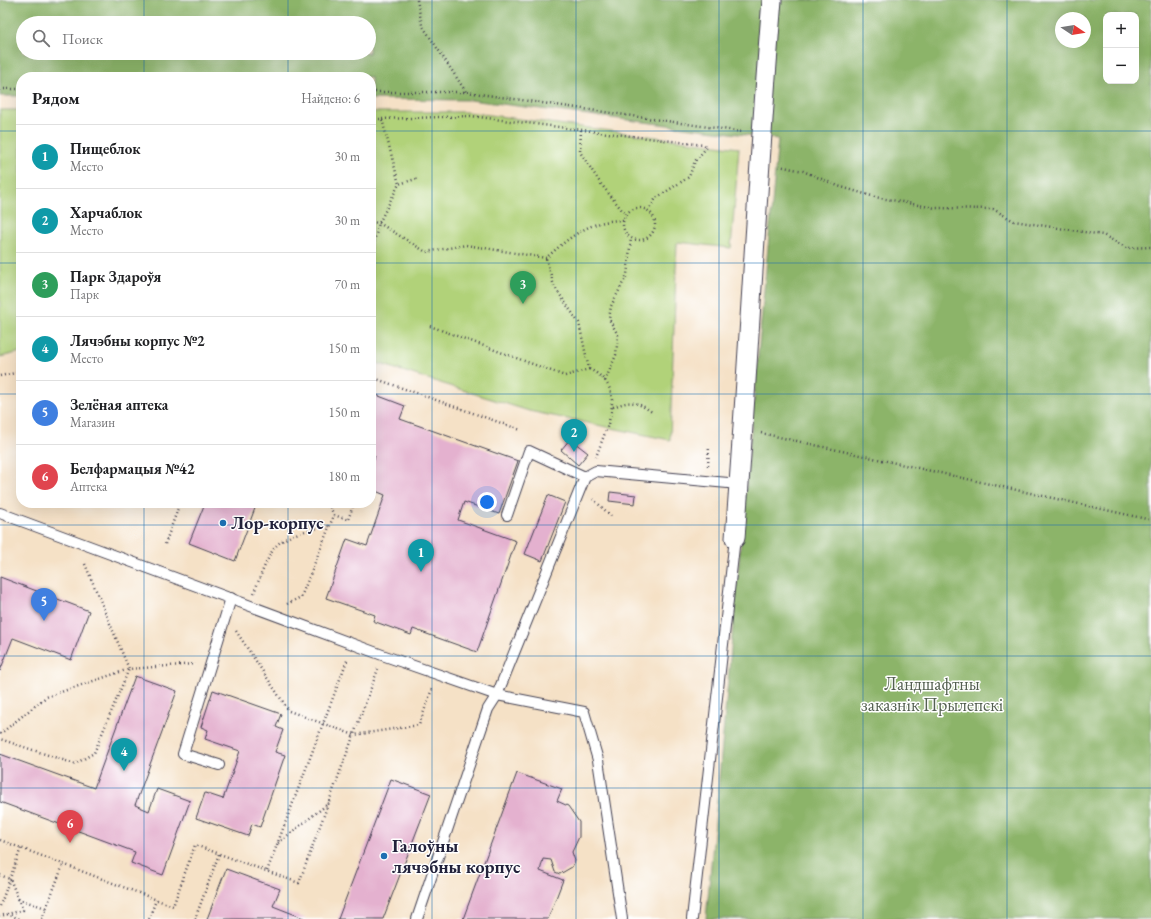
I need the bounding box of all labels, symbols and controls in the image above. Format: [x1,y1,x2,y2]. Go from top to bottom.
north arrow [1055,12,1091,48]
map controls [1103,12,1139,84]
button: + [1103,12,1139,48]
search box [16,16,376,60]
icon: search [30,27,52,49]
text: Поиск [62,29,103,48]
button: − [1103,48,1139,84]
text: Рядом [32,87,80,109]
text: Найдено: 6 [301,90,360,107]
text: Пищеблок [70,139,140,158]
text: 1 [42,148,48,165]
text: 30 m [335,148,360,165]
text: Место [70,158,103,175]
text: Харчаблок [70,203,142,222]
text: 2 [42,212,48,229]
text: 30 m [335,212,360,229]
text: Место [70,222,103,239]
text: Парк Здароўя [70,267,161,286]
pin: 3 [510,271,536,304]
text: 3 [42,276,48,293]
text: 70 m [335,276,360,293]
text: Парк [70,286,99,303]
text: Лячэбны корпус №2 [70,331,205,350]
text: 4 [42,340,48,357]
text: 150 m [329,340,360,357]
text: Место [70,350,103,367]
text: Зелёная аптека [70,395,168,414]
text: 5 [42,404,48,421]
text: 150 m [329,404,360,421]
text: Магазин [70,414,115,431]
pin: 2 [561,419,587,452]
text: Белфармацыя №42 [70,459,195,478]
text: 6 [42,468,48,485]
text: 180 m [329,468,360,485]
text: Аптека [70,478,107,495]
your location [477,492,497,512]
place label: Лор-корпус [231,511,324,534]
marker: Лор-корпус [218,518,228,528]
pin: 1 [408,539,434,572]
pin: 5 [31,588,57,621]
park label: Ландшафтны заказнік Прылепскі [861,672,1004,716]
pin: 4 [111,738,137,771]
pin: 6 [57,810,83,843]
place label: Галоўны лячэбны корпус [392,834,521,878]
marker: Галоўны лячэбны корпус [379,851,389,861]

